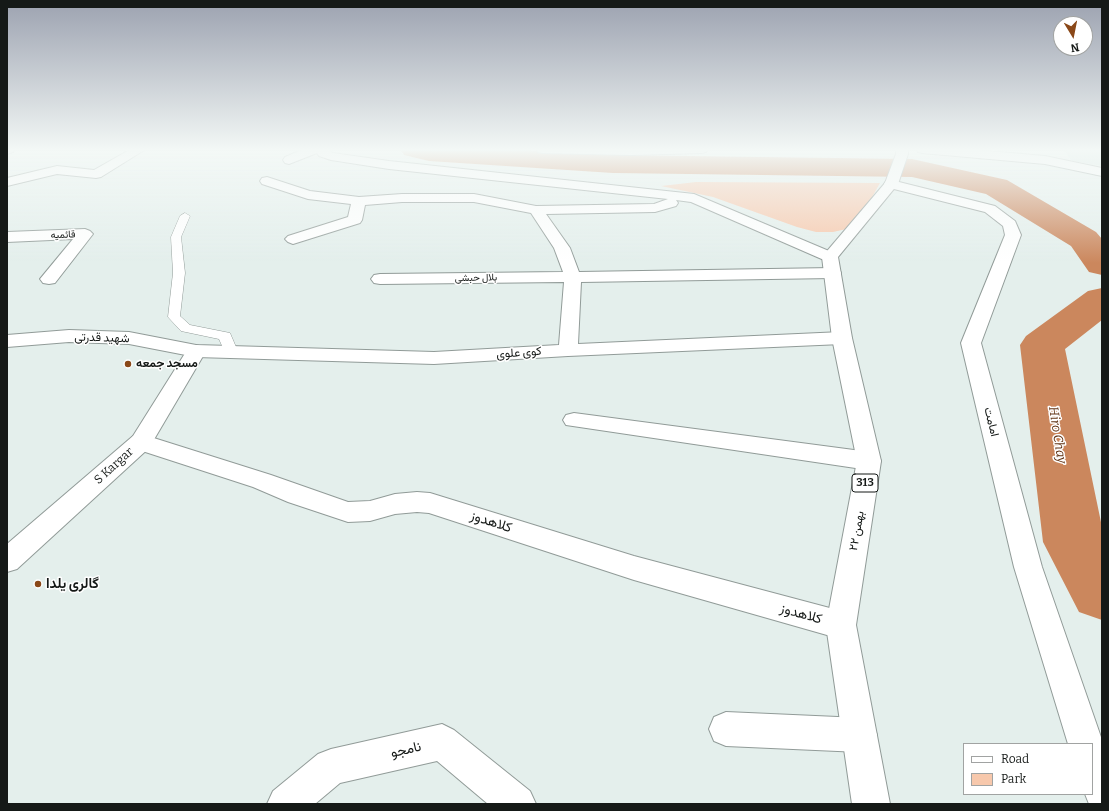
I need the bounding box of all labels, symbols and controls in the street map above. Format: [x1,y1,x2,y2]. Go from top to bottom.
north arrow [1053,16,1093,56]
text: N [1070,40,1080,54]
street label: قائمیه [50,229,76,241]
street label: بلال حبشی [455,272,497,284]
street label: شهید قدرتی [74,330,130,346]
street label: کوی علوی [496,344,542,362]
place label: مسجد جمعه [136,357,198,371]
marker: مسجد جمعه [123,359,133,369]
water label: Hiro Chay [1045,405,1069,465]
street label: امامت [980,406,1002,438]
street label: S Kargar [91,445,137,487]
road number: 313 [852,474,878,492]
street label: کلاهدوز [468,507,514,537]
street label: ۲۲ بهمن [846,510,868,552]
place label: گالری یلدا [46,576,99,592]
marker: گالری یلدا [33,579,43,589]
street label: کلاهدوز [778,600,824,628]
street label: نامجو [389,738,423,762]
legend [963,743,1093,795]
text: Road [1001,752,1029,766]
text: Park [1001,772,1026,786]

